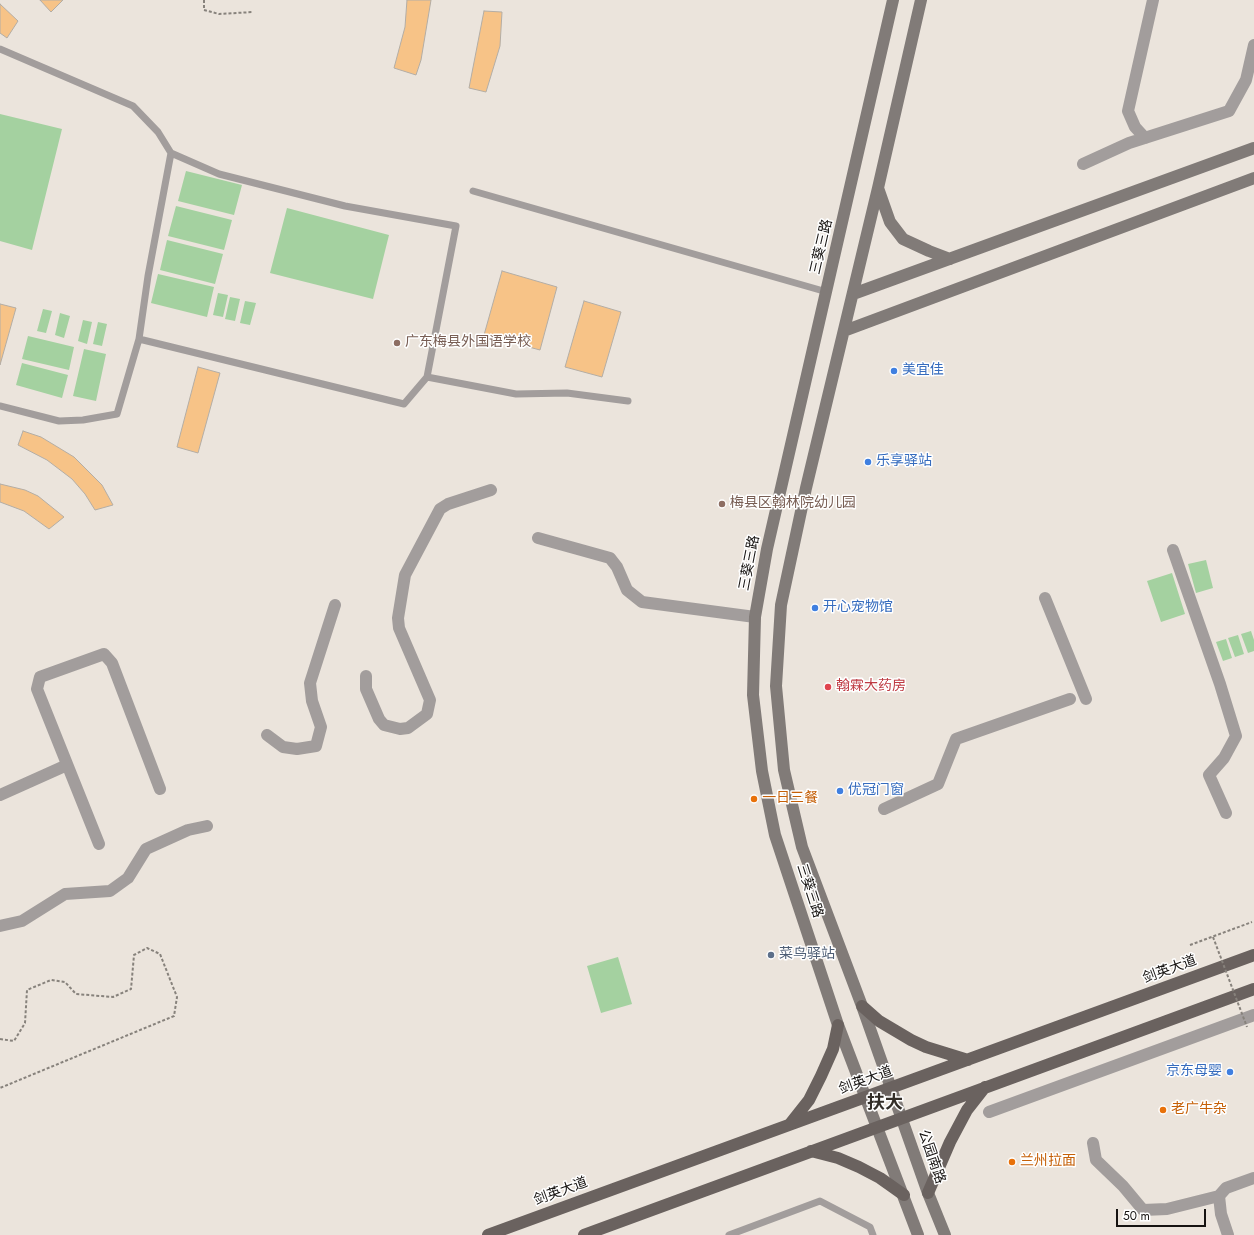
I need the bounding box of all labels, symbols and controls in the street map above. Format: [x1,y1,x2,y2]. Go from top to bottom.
street label: 三葵三路 [808,218,836,276]
place label: 广东梅县外国语学校 [405,335,531,351]
marker: 广东梅县外国语学校 [392,338,402,348]
place label: 美宜佳 [902,363,944,379]
marker: 美宜佳 [889,366,899,376]
place label: 乐享驿站 [876,454,932,470]
marker: 乐享驿站 [863,457,873,467]
place label: 梅县区翰林院幼儿园 [730,496,856,512]
marker: 梅县区翰林院幼儿园 [717,499,727,509]
street label: 三葵三路 [736,534,764,592]
place label: 开心宠物馆 [823,600,893,616]
marker: 开心宠物馆 [810,603,820,613]
place label: 翰霖大药房 [836,679,906,695]
marker: 翰霖大药房 [823,682,833,692]
place label: 优冠门窗 [848,783,904,799]
marker: 优冠门窗 [835,786,845,796]
place label: 一日三餐 [762,791,818,807]
marker: 一日三餐 [749,794,759,804]
street label: 三葵三路 [792,862,826,920]
place label: 菜鸟驿站 [779,947,835,963]
marker: 菜鸟驿站 [766,950,776,960]
street label: 剑英大道 [1141,953,1199,987]
street label: 剑英大道 [837,1064,895,1098]
place label: 京东母婴 [1166,1064,1222,1080]
marker: 京东母婴 [1225,1067,1235,1077]
district label: 扶大 [867,1093,903,1115]
place label: 老广牛杂 [1171,1102,1227,1118]
marker: 老广牛杂 [1158,1105,1168,1115]
street label: 公园南路 [914,1128,948,1186]
place label: 兰州拉面 [1020,1154,1076,1170]
marker: 兰州拉面 [1007,1157,1017,1167]
street label: 剑英大道 [532,1175,590,1209]
scale bar [1118,1201,1208,1227]
text: 50 m [1123,1207,1150,1225]

